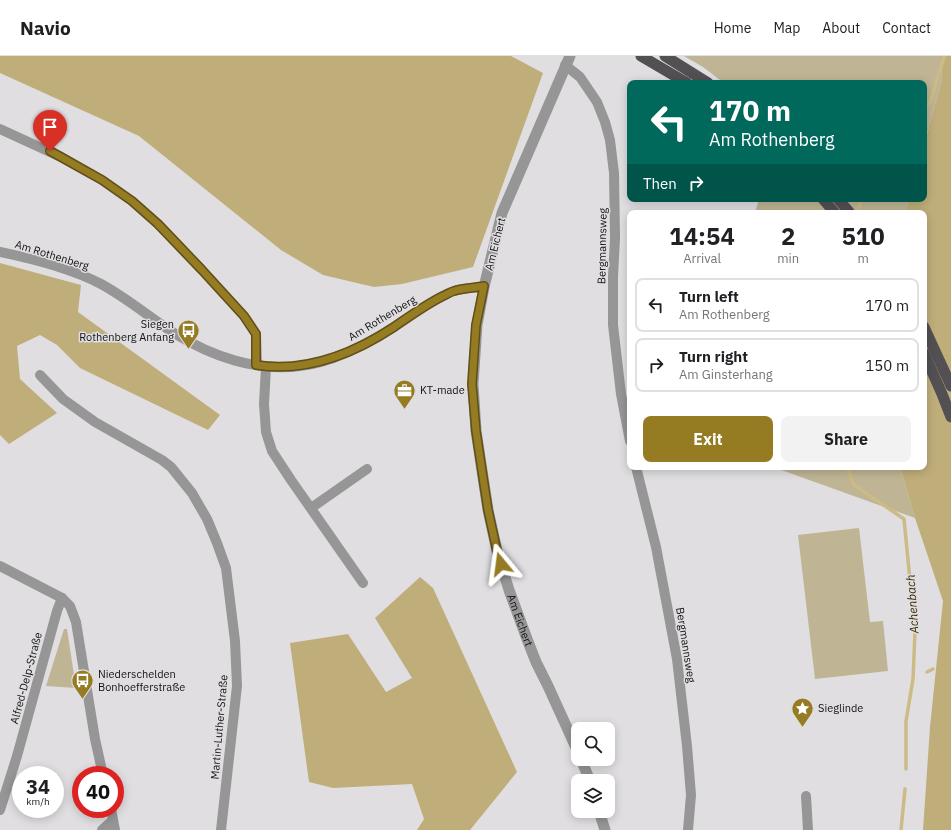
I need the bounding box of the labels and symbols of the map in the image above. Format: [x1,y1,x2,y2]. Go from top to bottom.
pin [33,110,67,151]
street label: Bergmannsweg [594,208,610,284]
street label: Am Eichert [482,216,508,272]
street label: Am Rothenberg [13,237,91,273]
street label: Am Rothenberg [346,292,419,344]
place label: Siegen Rothenberg Anfang [79,317,174,344]
bus stop icon: Siegen Rothenberg Anfang [176,317,202,350]
office icon: KT-made [391,377,417,410]
place label: KT-made [420,383,465,397]
position arrow [480,543,522,585]
water label: Achenbach [902,574,922,635]
street label: Am Eichert [504,592,536,648]
street label: Bergmannsweg [673,606,699,684]
street label: Alfred-Delp-Straße [7,630,45,726]
bus stop icon: Niederschelden Bonhoefferstraße [69,667,95,700]
place label: Niederschelden Bonhoefferstraße [98,667,185,694]
street label: Martin-Luther-Straße [207,674,231,780]
place icon: Sieglinde [789,695,815,728]
place label: Sieglinde [818,701,863,715]
speed limit sign: 40 [72,766,124,818]

